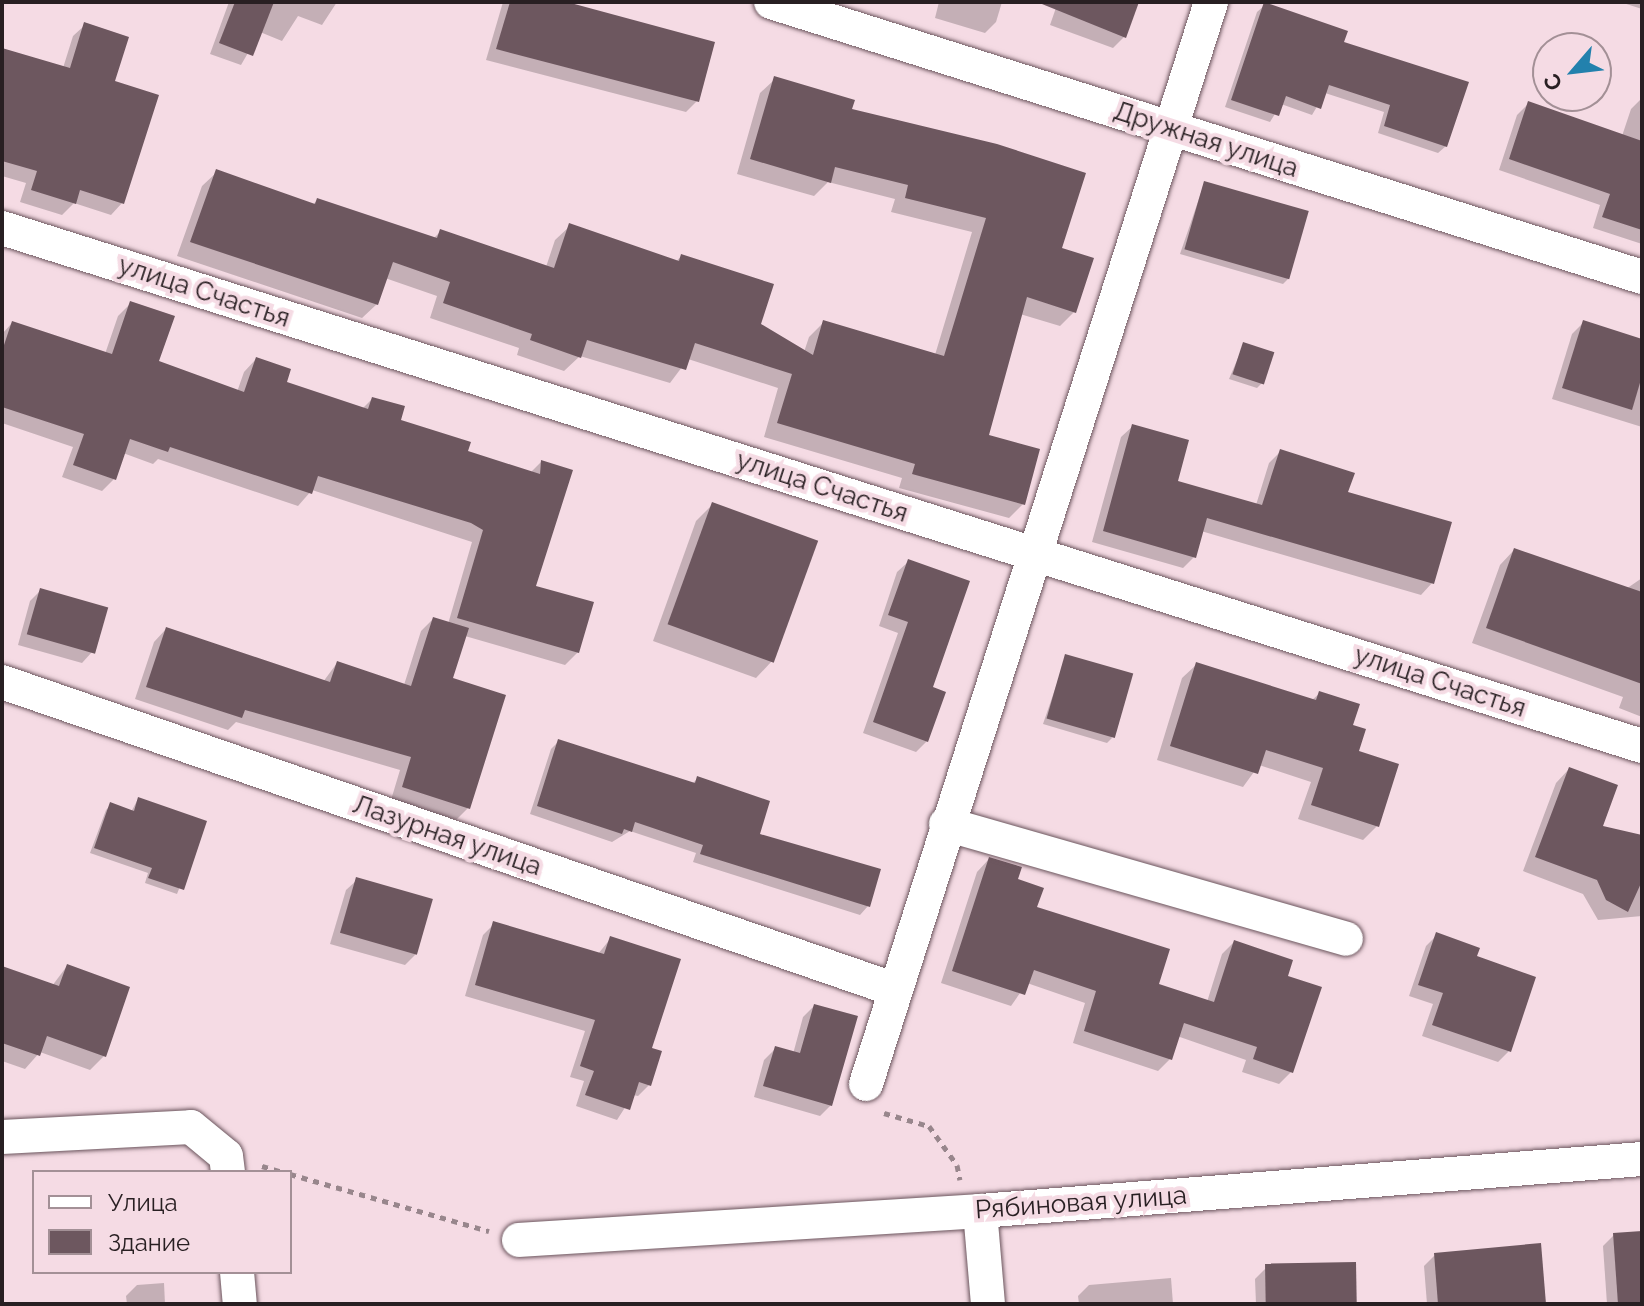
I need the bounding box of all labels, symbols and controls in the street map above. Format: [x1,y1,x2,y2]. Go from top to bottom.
north arrow [1532,32,1612,112]
text: С [1538,70,1568,95]
street label: Дружная улица [1110,95,1302,185]
street label: улица Счастья [114,250,294,334]
street label: улица Счастья [732,445,912,529]
street label: улица Счастья [1350,640,1530,724]
street label: Лазурная улица [348,789,546,883]
legend [32,1170,292,1274]
street label: Рябиновая улица [974,1180,1188,1226]
text: Улица [108,1188,178,1217]
text: Здание [108,1228,190,1257]

